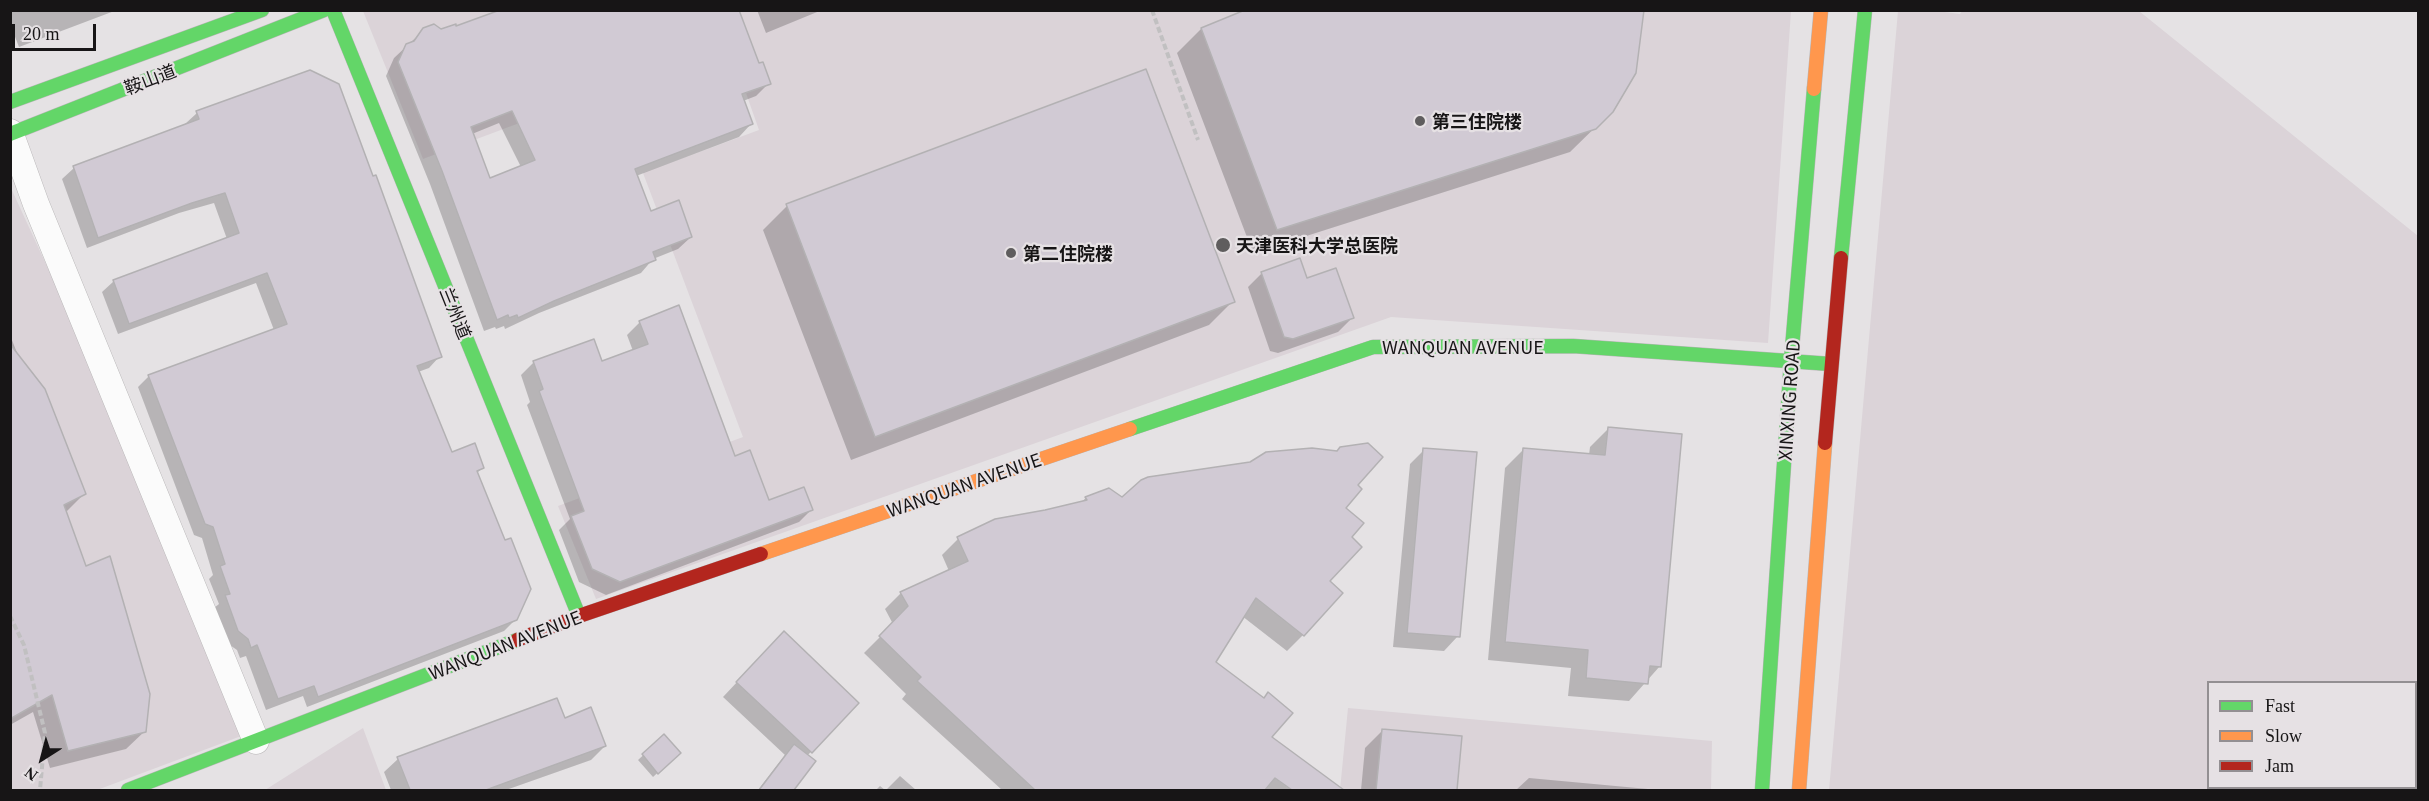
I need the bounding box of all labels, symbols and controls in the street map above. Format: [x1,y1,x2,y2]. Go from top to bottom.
scale bar [15,12,99,50]
text: 20 m [23,24,60,44]
street label: 鞍山道 [121,59,179,99]
place label: 第三住院楼 [1432,110,1522,132]
marker: 第三住院楼 [1413,114,1427,128]
place label: 天津医科大学总医院 [1236,234,1398,256]
marker: 天津医科大学总医院 [1214,236,1232,254]
place label: 第二住院楼 [1023,242,1113,264]
marker: 第二住院楼 [1004,246,1018,260]
street label: 兰州道 [436,284,476,342]
street label: WANQUAN AVENUE [1382,336,1544,358]
street label: XINXING ROAD [1774,339,1804,461]
street label: WANQUAN AVENUE [884,448,1044,522]
street label: WANQUAN AVENUE [426,606,584,684]
legend [2207,681,2417,789]
text: Fast [2265,696,2295,716]
text: Slow [2265,726,2302,746]
north arrow [12,729,72,789]
text: Jam [2265,756,2294,776]
text: N [21,764,41,784]

